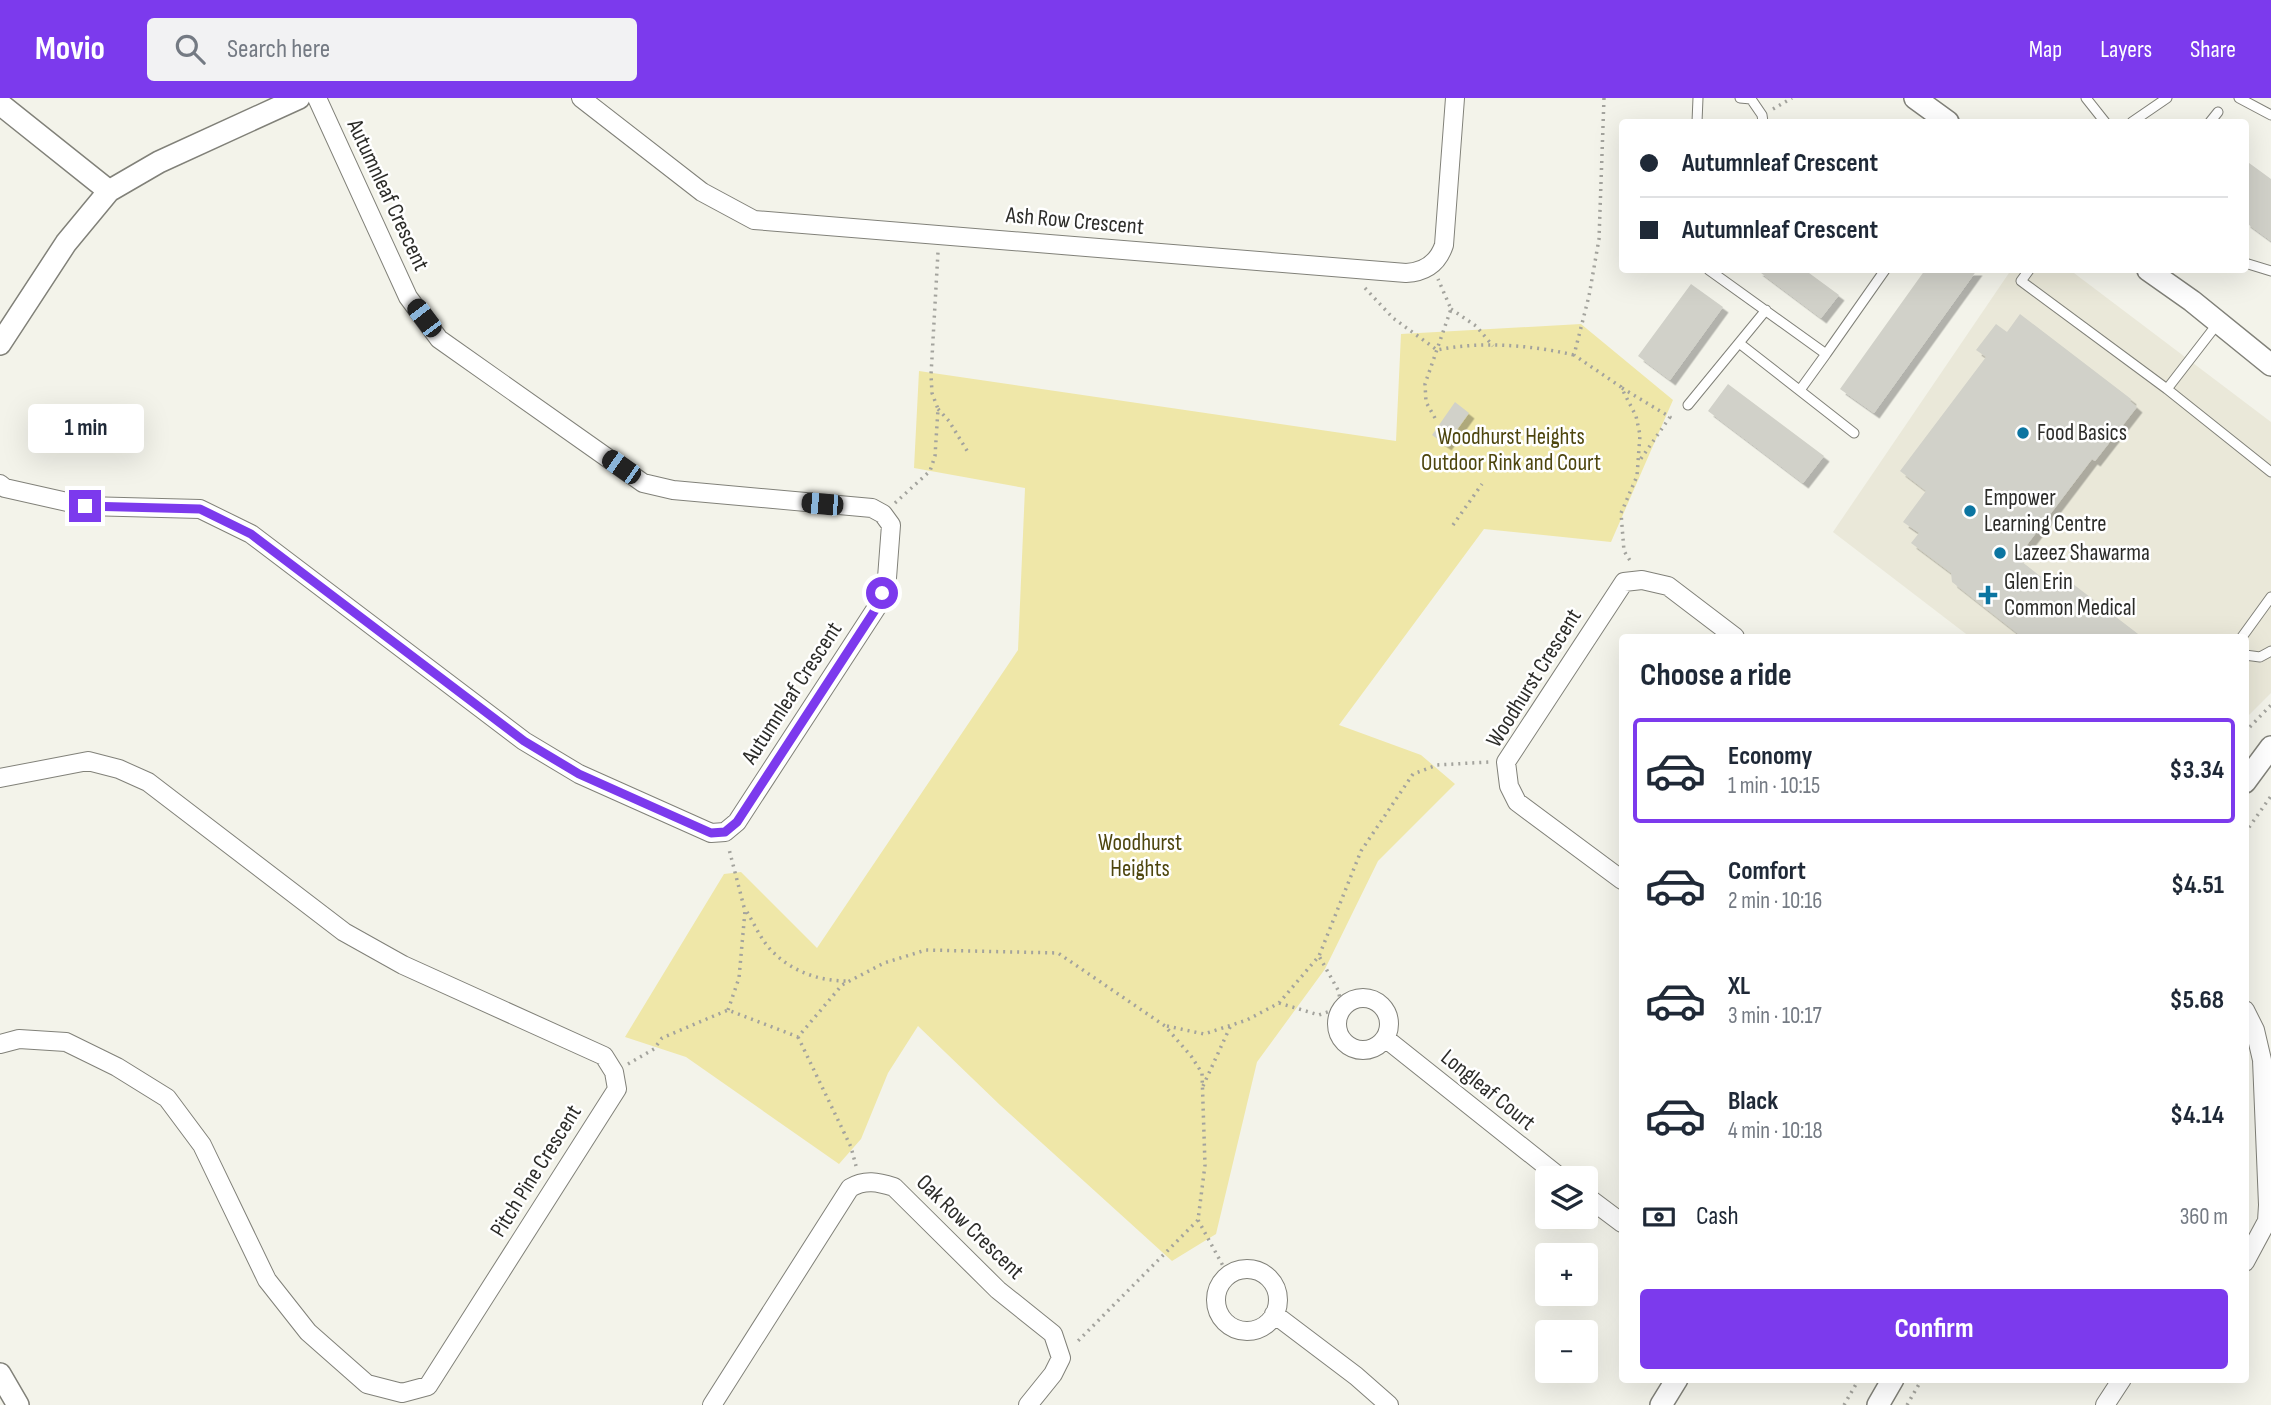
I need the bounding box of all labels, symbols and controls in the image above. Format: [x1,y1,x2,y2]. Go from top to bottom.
search box [147,18,637,81]
text: Movio [35,29,105,69]
icon: search [171,30,209,68]
text: Search here [227,34,330,65]
text: Map [2029,35,2062,64]
text: Layers [2100,35,2152,64]
text: Share [2190,35,2236,64]
street label: Autumnleaf Crescent [340,114,435,275]
text: Autumnleaf Crescent [1682,148,1878,179]
street label: Ash Row Crescent [1004,201,1145,241]
text: Autumnleaf Crescent [1682,215,1878,246]
car [403,295,446,341]
callout: 1 min [27,404,143,454]
text: 1 min [65,414,107,442]
place label: Food Basics [2037,419,2127,447]
park label: Woodhurst Heights Outdoor Rink and Court [1421,423,1601,477]
marker: Food Basics [2015,425,2031,441]
car [598,446,645,488]
place label: Empower Learning Centre [1984,484,2106,538]
route end [69,490,101,522]
car [801,492,844,516]
marker: Empower Learning Centre [1962,503,1978,519]
place label: Lazeez Shawarma [2014,539,2150,567]
marker: Lazeez Shawarma [1992,545,2008,561]
place label: Glen Erin Common Medical [2004,568,2136,622]
route start [866,577,898,609]
marker: Glen Erin Common Medical [1978,585,1998,605]
street label: Woodhurst Crescent [1480,604,1588,752]
street label: Autumnleaf Crescent [735,617,848,770]
text: Choose a ride [1640,656,1792,695]
icon: car [1644,739,1707,802]
text: Economy [1728,741,1812,772]
text: $3.34 [2169,755,2224,786]
text: 1 min · 10:15 [1728,772,1820,800]
park label: Woodhurst Heights [1098,829,1182,883]
icon: car [1644,854,1707,917]
text: Comfort [1728,856,1806,887]
text: $4.51 [2171,870,2224,901]
text: 2 min · 10:16 [1728,887,1822,915]
icon: car [1644,969,1707,1032]
text: XL [1728,971,1750,1002]
text: $5.68 [2169,985,2224,1016]
text: 3 min · 10:17 [1728,1002,1822,1030]
street label: Longleaf Court [1435,1043,1541,1137]
icon: car [1644,1084,1707,1147]
text: Black [1728,1086,1778,1117]
street label: Pitch Pine Crescent [484,1100,588,1242]
text: $4.14 [2170,1100,2224,1131]
text: 4 min · 10:18 [1728,1117,1823,1145]
map controls [1535,1166,1598,1383]
button: layers [1535,1166,1598,1229]
street label: Oak Row Crescent [910,1169,1030,1285]
icon: cash [1640,1198,1678,1236]
text: Cash [1696,1201,1739,1232]
text: 360 m [2180,1203,2228,1231]
button: + [1535,1243,1598,1306]
button: Confirm [1640,1289,2228,1369]
button: − [1535,1320,1598,1383]

